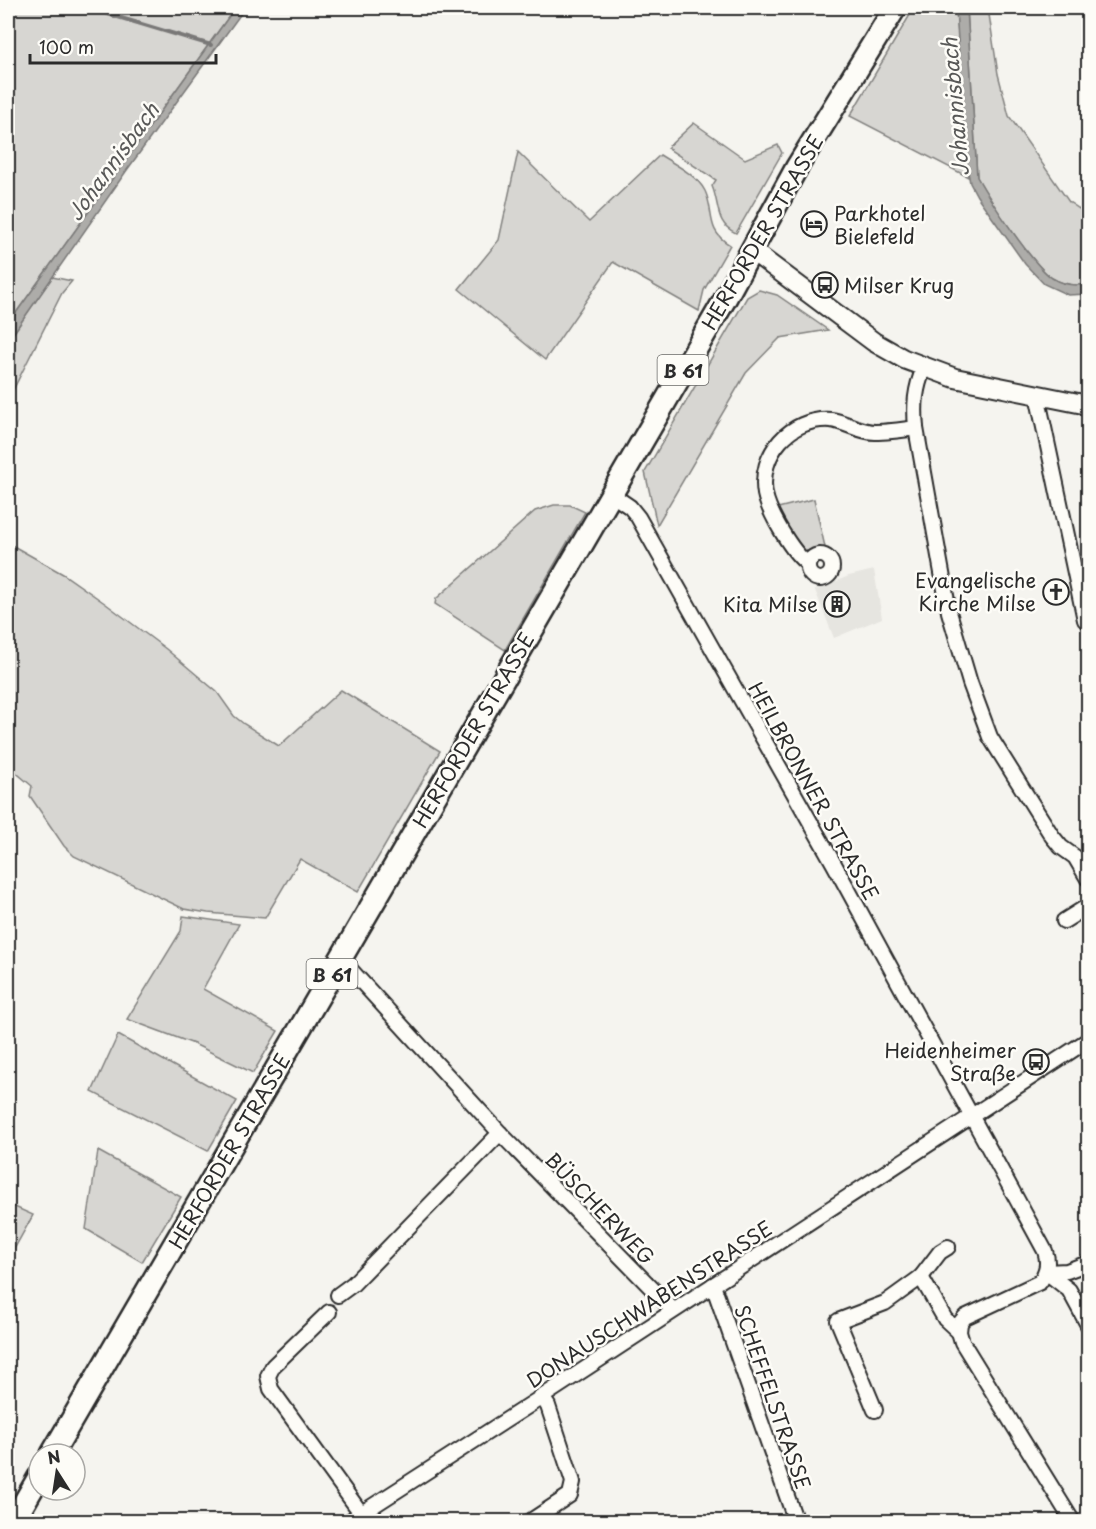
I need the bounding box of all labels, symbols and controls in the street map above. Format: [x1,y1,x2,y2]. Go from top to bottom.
scale bar [30,27,216,65]
text: 100 m [39,33,94,60]
water label: Johannisbach [932,36,976,178]
water label: Johannisbach [58,95,166,227]
street label: HERFORDER STRASSE [694,129,830,335]
place label: Parkhotel Bielefeld [834,198,925,251]
hotel icon: Parkhotel Bielefeld [799,209,829,239]
bus stop icon: Milser Krug [810,270,840,300]
place label: Milser Krug [844,270,954,300]
road number: B 61 [658,355,708,385]
place label: Evangelische Kirche Milse [915,565,1036,618]
church icon: Evangelische Kirche Milse [1041,577,1071,607]
place label: Kita Milse [723,589,818,619]
building icon: Kita Milse [822,589,852,619]
street label: HERFORDER STRASSE [405,627,541,833]
street label: HEILBRONNER STRASSE [741,676,887,906]
road number: B 61 [306,959,358,989]
place label: Heidenheimer Straße [884,1035,1017,1088]
bus stop icon: Heidenheimer Straße [1021,1047,1051,1077]
street label: HERFORDER STRASSE [161,1048,297,1254]
street label: BÜSCHERWEG [538,1145,662,1271]
street label: DONAUSCHWABENSTRASSE [520,1213,778,1395]
street label: SCHEFFELSTRASSE [727,1301,819,1493]
north arrow [27,1442,87,1502]
text: N [45,1443,62,1469]

